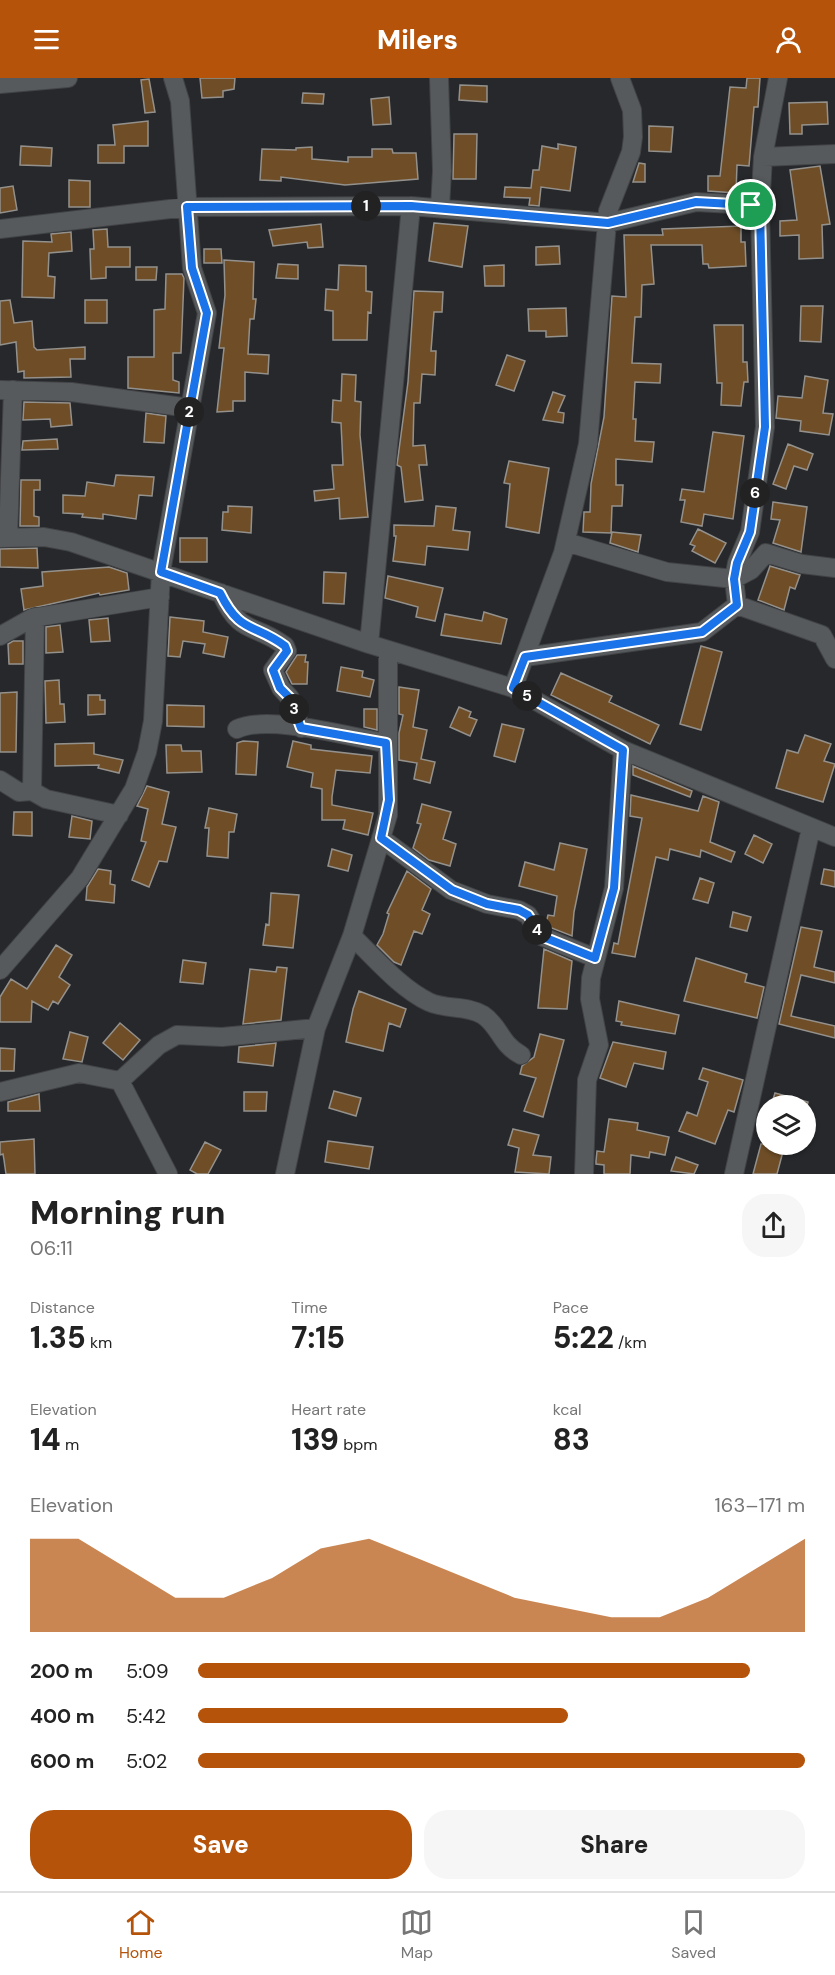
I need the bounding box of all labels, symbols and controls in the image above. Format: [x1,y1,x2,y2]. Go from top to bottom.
text: Milers [377,22,458,57]
icon: menu [30,23,63,56]
icon: person [772,23,805,56]
pin [725,179,776,230]
icon: arrive [734,188,767,221]
pin: 1 [351,191,381,221]
text: 1 [363,195,369,216]
pin: 2 [174,397,204,427]
text: 2 [184,401,194,422]
pin: 6 [740,478,770,508]
text: 6 [750,482,760,503]
pin: 5 [512,681,542,711]
text: 5 [522,685,532,706]
pin: 3 [279,694,309,724]
text: 3 [289,698,299,719]
pin: 4 [522,915,552,945]
text: 4 [532,919,542,940]
map controls [756,1095,816,1155]
button: layers [756,1095,816,1155]
text: Morning run [30,1191,225,1234]
button: share [742,1194,805,1257]
text: 06:11 [30,1235,73,1261]
text: Distance [30,1297,95,1318]
text: Time [291,1297,328,1318]
text: Pace [553,1297,589,1318]
text: 1.35 [30,1318,86,1357]
text: 7:15 [291,1318,345,1357]
text: 5:22 [553,1318,614,1357]
text: km [86,1332,112,1353]
text: /km [614,1332,647,1353]
text: Elevation [30,1399,97,1420]
text: Heart rate [291,1399,366,1420]
text: kcal [553,1399,582,1420]
text: 14 [30,1420,61,1459]
text: 139 [291,1420,339,1459]
text: 83 [553,1420,590,1459]
text: m [61,1434,79,1455]
text: bpm [339,1434,377,1455]
text: Elevation [30,1492,113,1518]
text: 163–171 m [715,1492,805,1518]
text: 200 m [30,1658,93,1684]
text: 5:09 [126,1658,168,1684]
text: 400 m [30,1703,95,1729]
text: 5:42 [126,1703,166,1729]
text: 600 m [30,1748,94,1774]
text: 5:02 [126,1748,167,1774]
button: Save [30,1810,412,1879]
button: Share [424,1810,805,1879]
tab: Home [119,1906,163,1963]
tab: Map [400,1906,433,1963]
tab: Saved [671,1906,716,1963]

